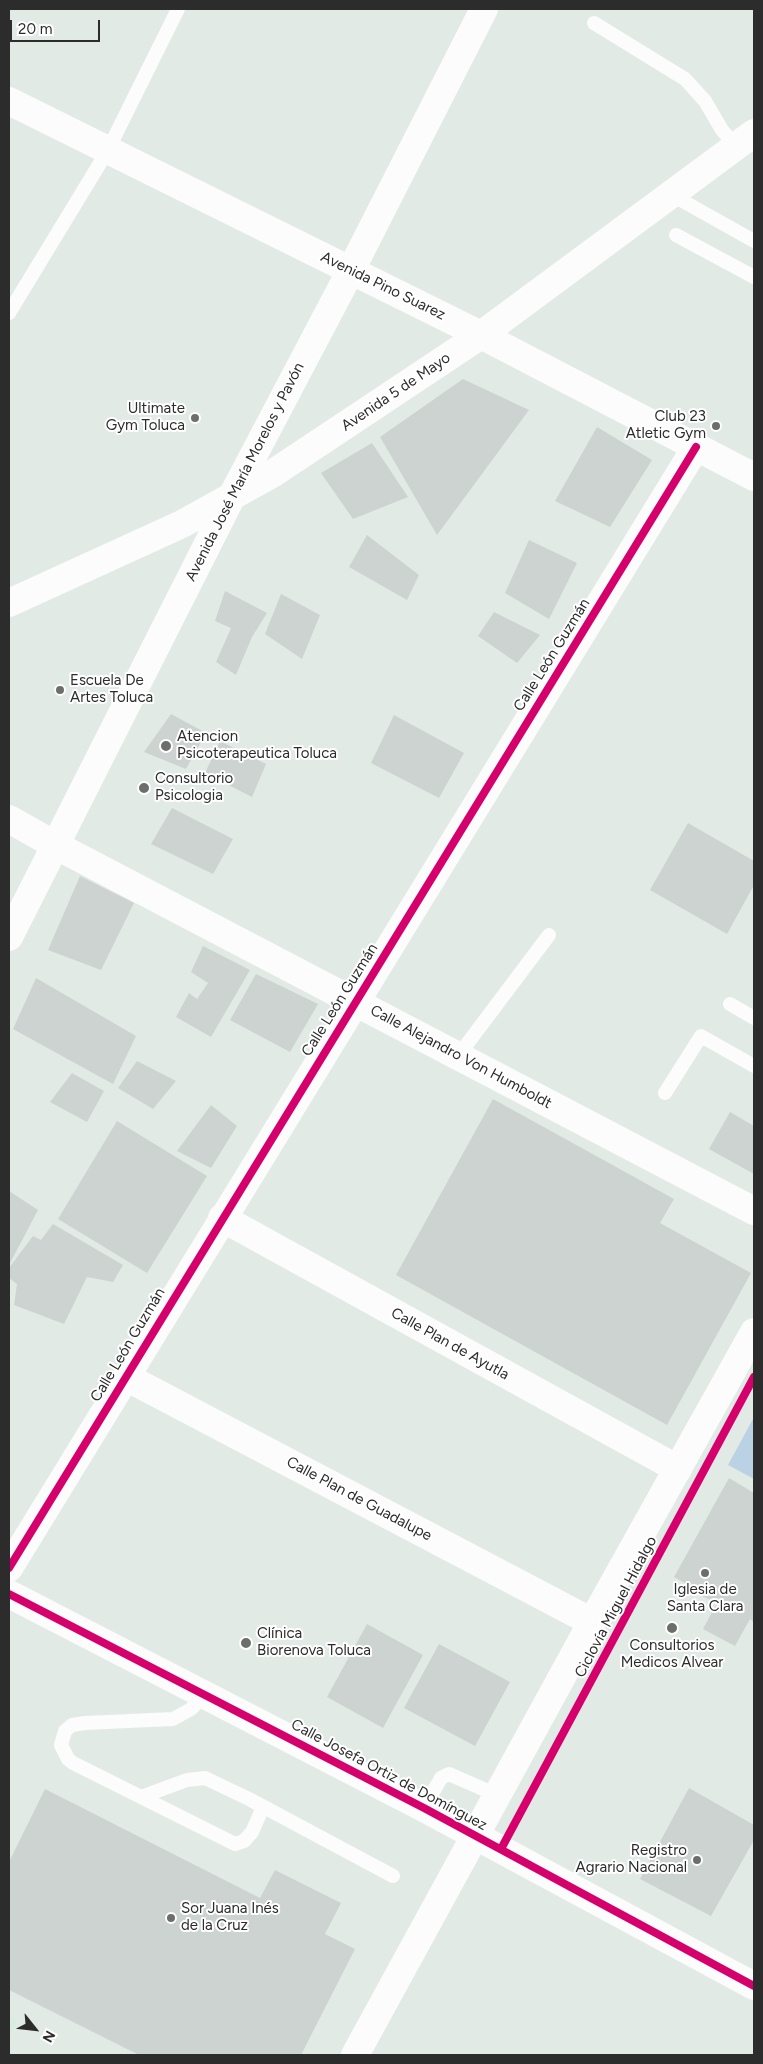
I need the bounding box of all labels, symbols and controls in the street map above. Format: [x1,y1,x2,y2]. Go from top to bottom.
scale bar [12,10,102,42]
text: 20 m [18,20,52,38]
street label: Avenida Pino Suarez [318,248,448,324]
street label: Avenida 5 de Mayo [338,349,454,435]
street label: Avenida José María Morelos y Pavón [182,360,308,584]
place label: Ultimate Gym Toluca [106,400,185,435]
place label: Club 23 Atletic Gym [626,408,706,443]
marker: Ultimate Gym Toluca [189,412,201,424]
marker: Club 23 Atletic Gym [710,420,722,432]
street label: Calle León Guzmán [510,595,594,715]
place label: Escuela De Artes Toluca [70,672,153,707]
marker: Escuela De Artes Toluca [54,684,66,696]
place label: Atencion Psicoterapeutica Toluca [177,728,337,763]
marker: Atencion Psicoterapeutica Toluca [159,739,173,753]
place label: Consultorio Psicologia [155,770,233,805]
marker: Consultorio Psicologia [137,781,151,795]
street label: Calle León Guzmán [298,940,382,1060]
street label: Calle Alejandro Von Humboldt [367,1001,555,1113]
street label: Calle León Guzmán [87,1285,169,1405]
street label: Calle Plan de Ayutla [388,1304,512,1384]
street label: Calle Plan de Guadalupe [283,1453,435,1545]
street label: Ciclovía Miguel Hidalgo [571,1533,661,1681]
marker: Iglesia de Santa Clara [699,1567,711,1579]
place label: Iglesia de Santa Clara [667,1581,743,1616]
marker: Consultorios Medicos Alvear [665,1621,679,1635]
place label: Clínica Biorenova Toluca [257,1625,371,1660]
marker: Clínica Biorenova Toluca [239,1636,253,1650]
place label: Consultorios Medicos Alvear [621,1637,723,1672]
street label: Calle Josefa Ortiz de Domínguez [288,1716,490,1834]
place label: Registro Agrario Nacional [576,1842,687,1877]
marker: Registro Agrario Nacional [691,1854,703,1866]
place label: Sor Juana Inés de la Cruz [181,1900,279,1935]
marker: Sor Juana Inés de la Cruz [165,1912,177,1924]
north arrow [10,2004,60,2054]
text: N [39,2028,59,2045]

